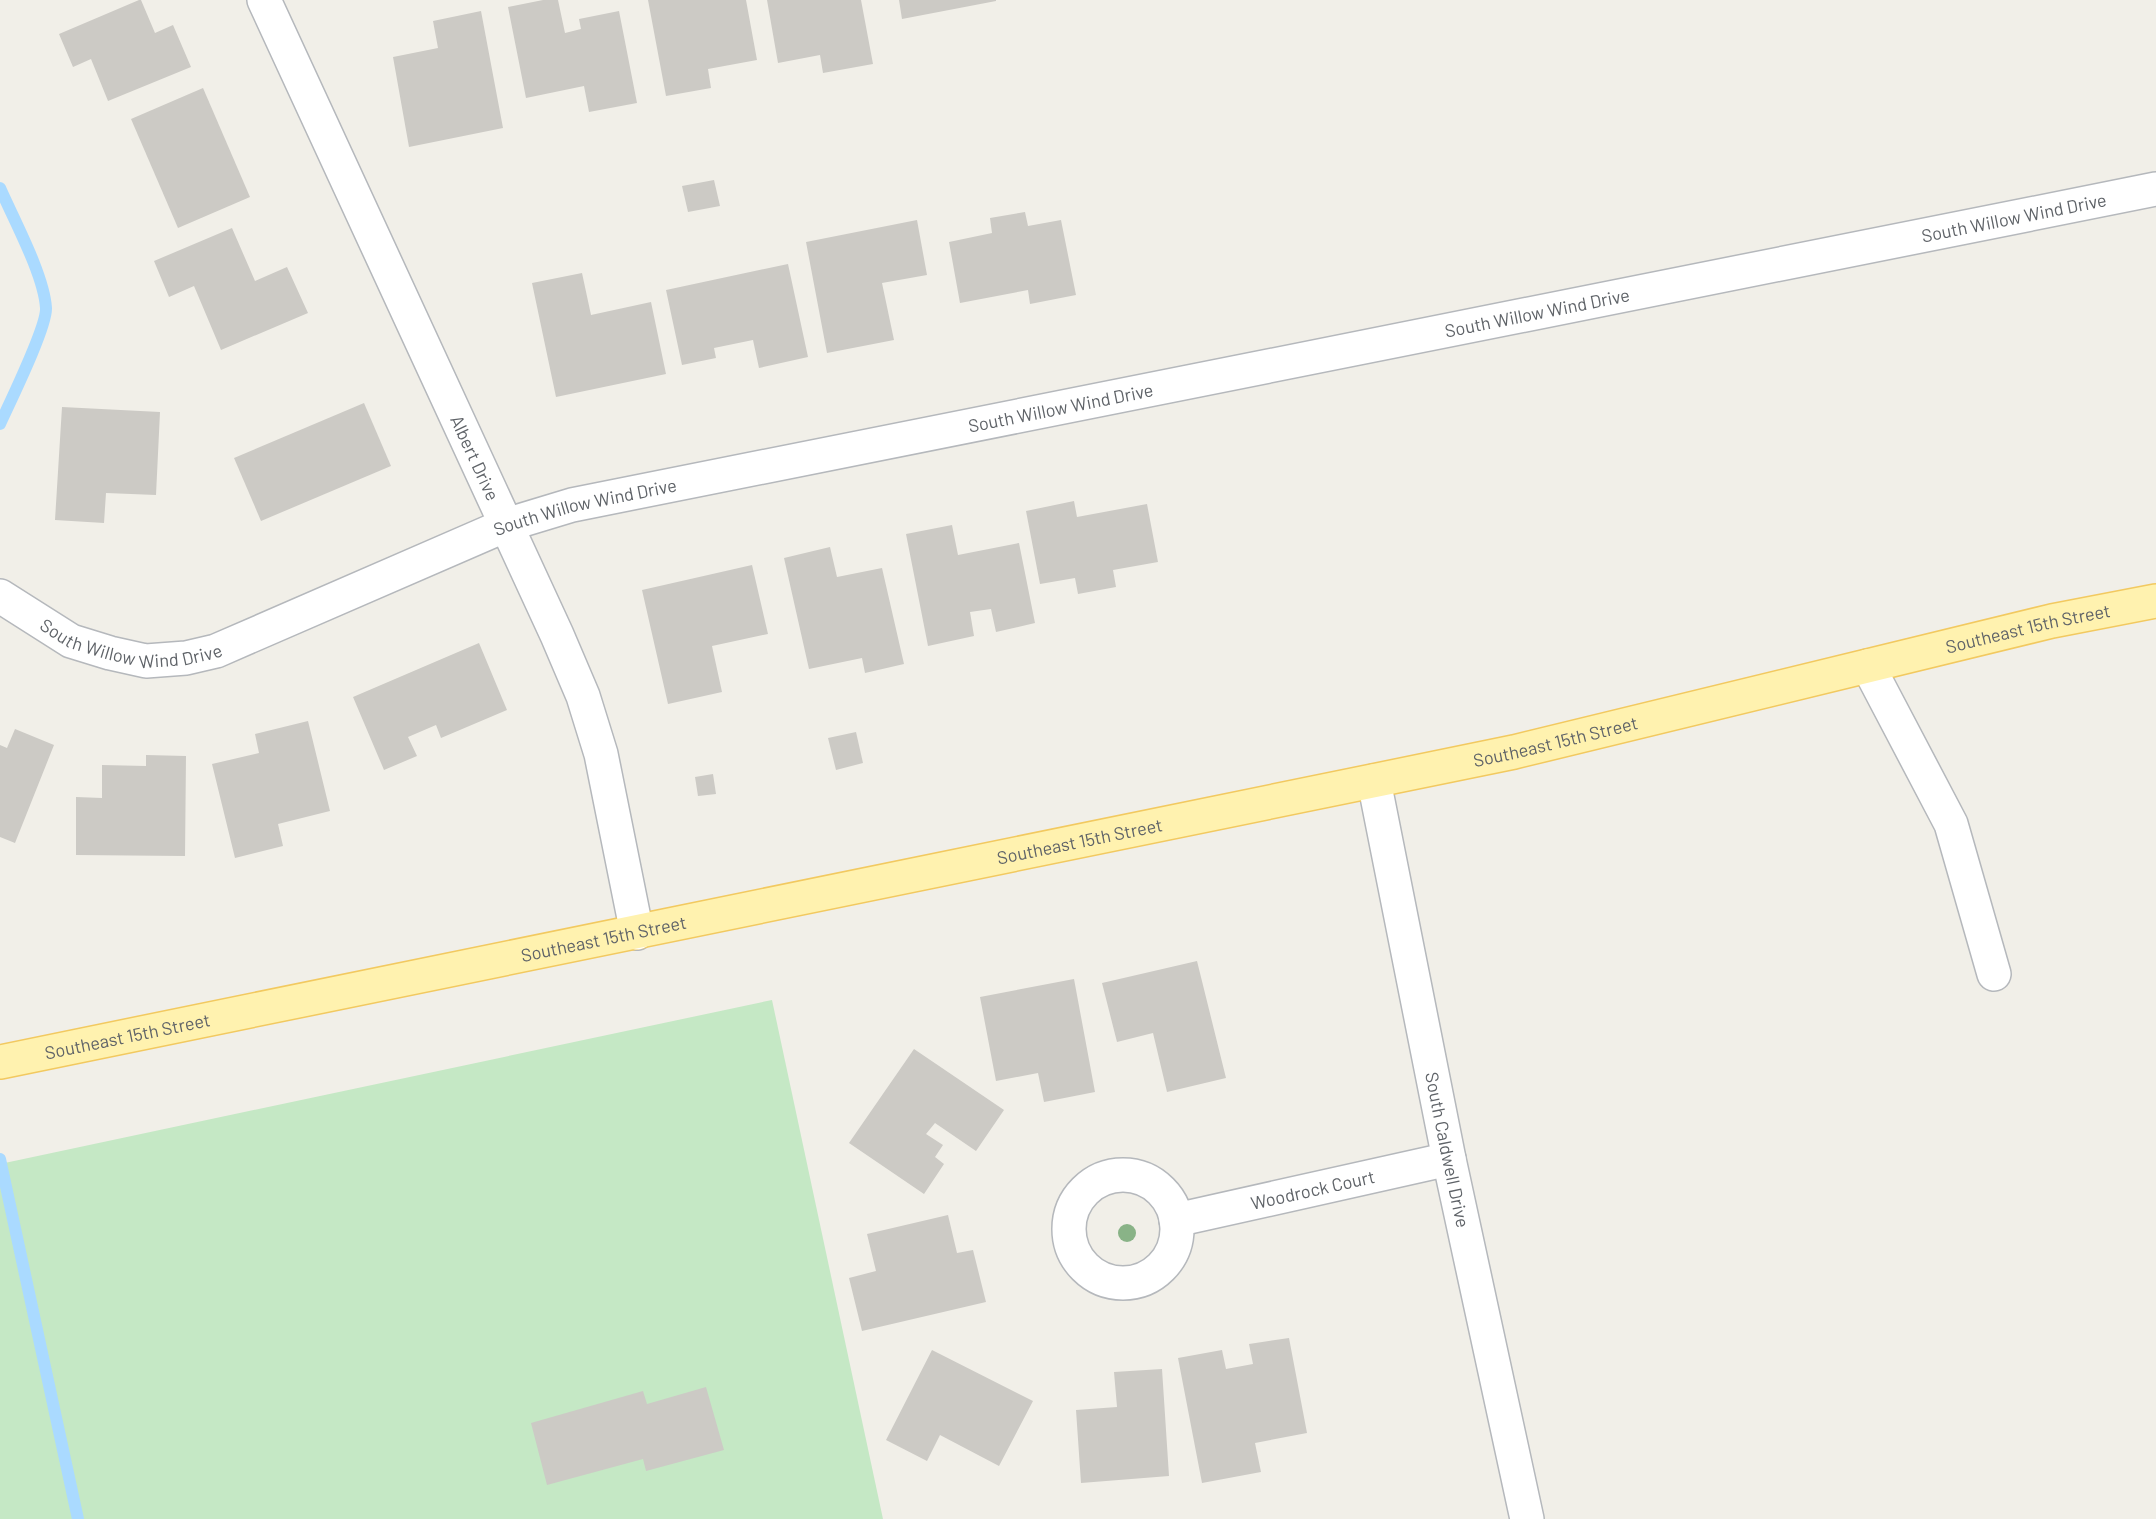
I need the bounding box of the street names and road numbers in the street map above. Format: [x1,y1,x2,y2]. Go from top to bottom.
street label: South Willow Wind Drive [1919,188,2108,247]
street label: South Willow Wind Drive [1443,283,1632,342]
street label: South Willow Wind Drive [966,378,1155,437]
street label: Albert Drive [446,411,504,504]
street label: South Willow Wind Drive [490,473,678,540]
street label: Southeast 15th Street [1943,599,2112,658]
street label: South Willow Wind Drive [36,613,225,673]
street label: Southeast 15th Street [1471,711,1640,771]
street label: Southeast 15th Street [995,813,1164,869]
street label: Southeast 15th Street [519,911,688,966]
street label: Southeast 15th Street [43,1008,212,1064]
street label: South Caldwell Drive [1421,1070,1475,1229]
street label: Woodrock Court [1249,1165,1377,1214]

